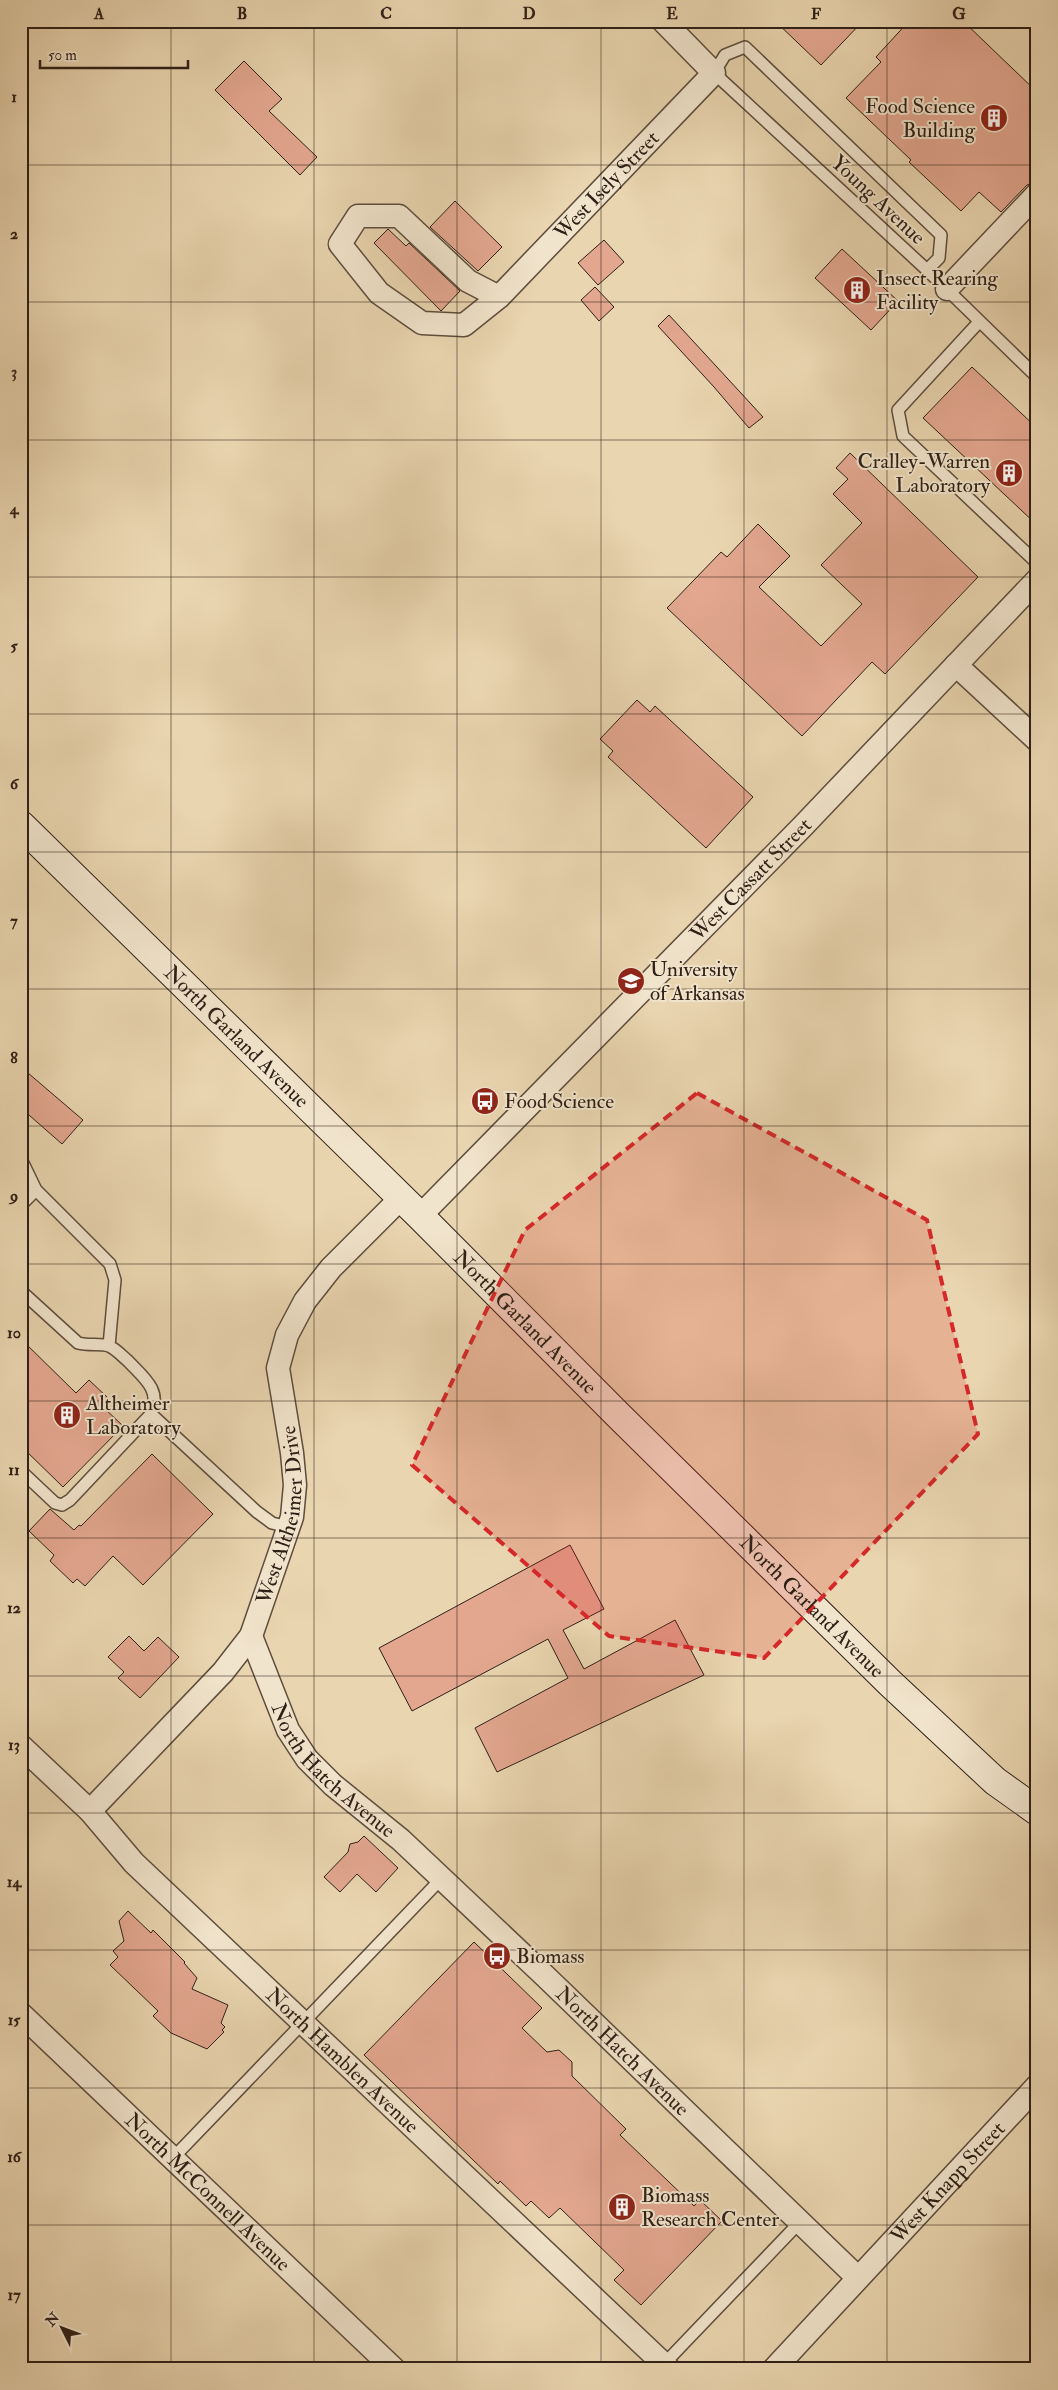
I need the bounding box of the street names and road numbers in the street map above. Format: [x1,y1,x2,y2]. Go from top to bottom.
street label: West Isely Street [547,125,665,246]
street label: Young Avenue [825,149,931,251]
street label: West Cassatt Street [683,812,817,947]
street label: North Garland Avenue [158,959,315,1114]
street label: North Garland Avenue [448,1244,603,1400]
street label: West Altheimer Drive [249,1424,309,1609]
street label: North Garland Avenue [734,1529,891,1684]
street label: North Hatch Avenue [265,1699,401,1844]
street label: North Hatch Avenue [550,1980,696,2122]
street label: North Hamblen Avenue [260,1981,425,2139]
street label: North McConnell Avenue [119,2107,297,2277]
street label: West Knapp Street [884,2115,1011,2250]

